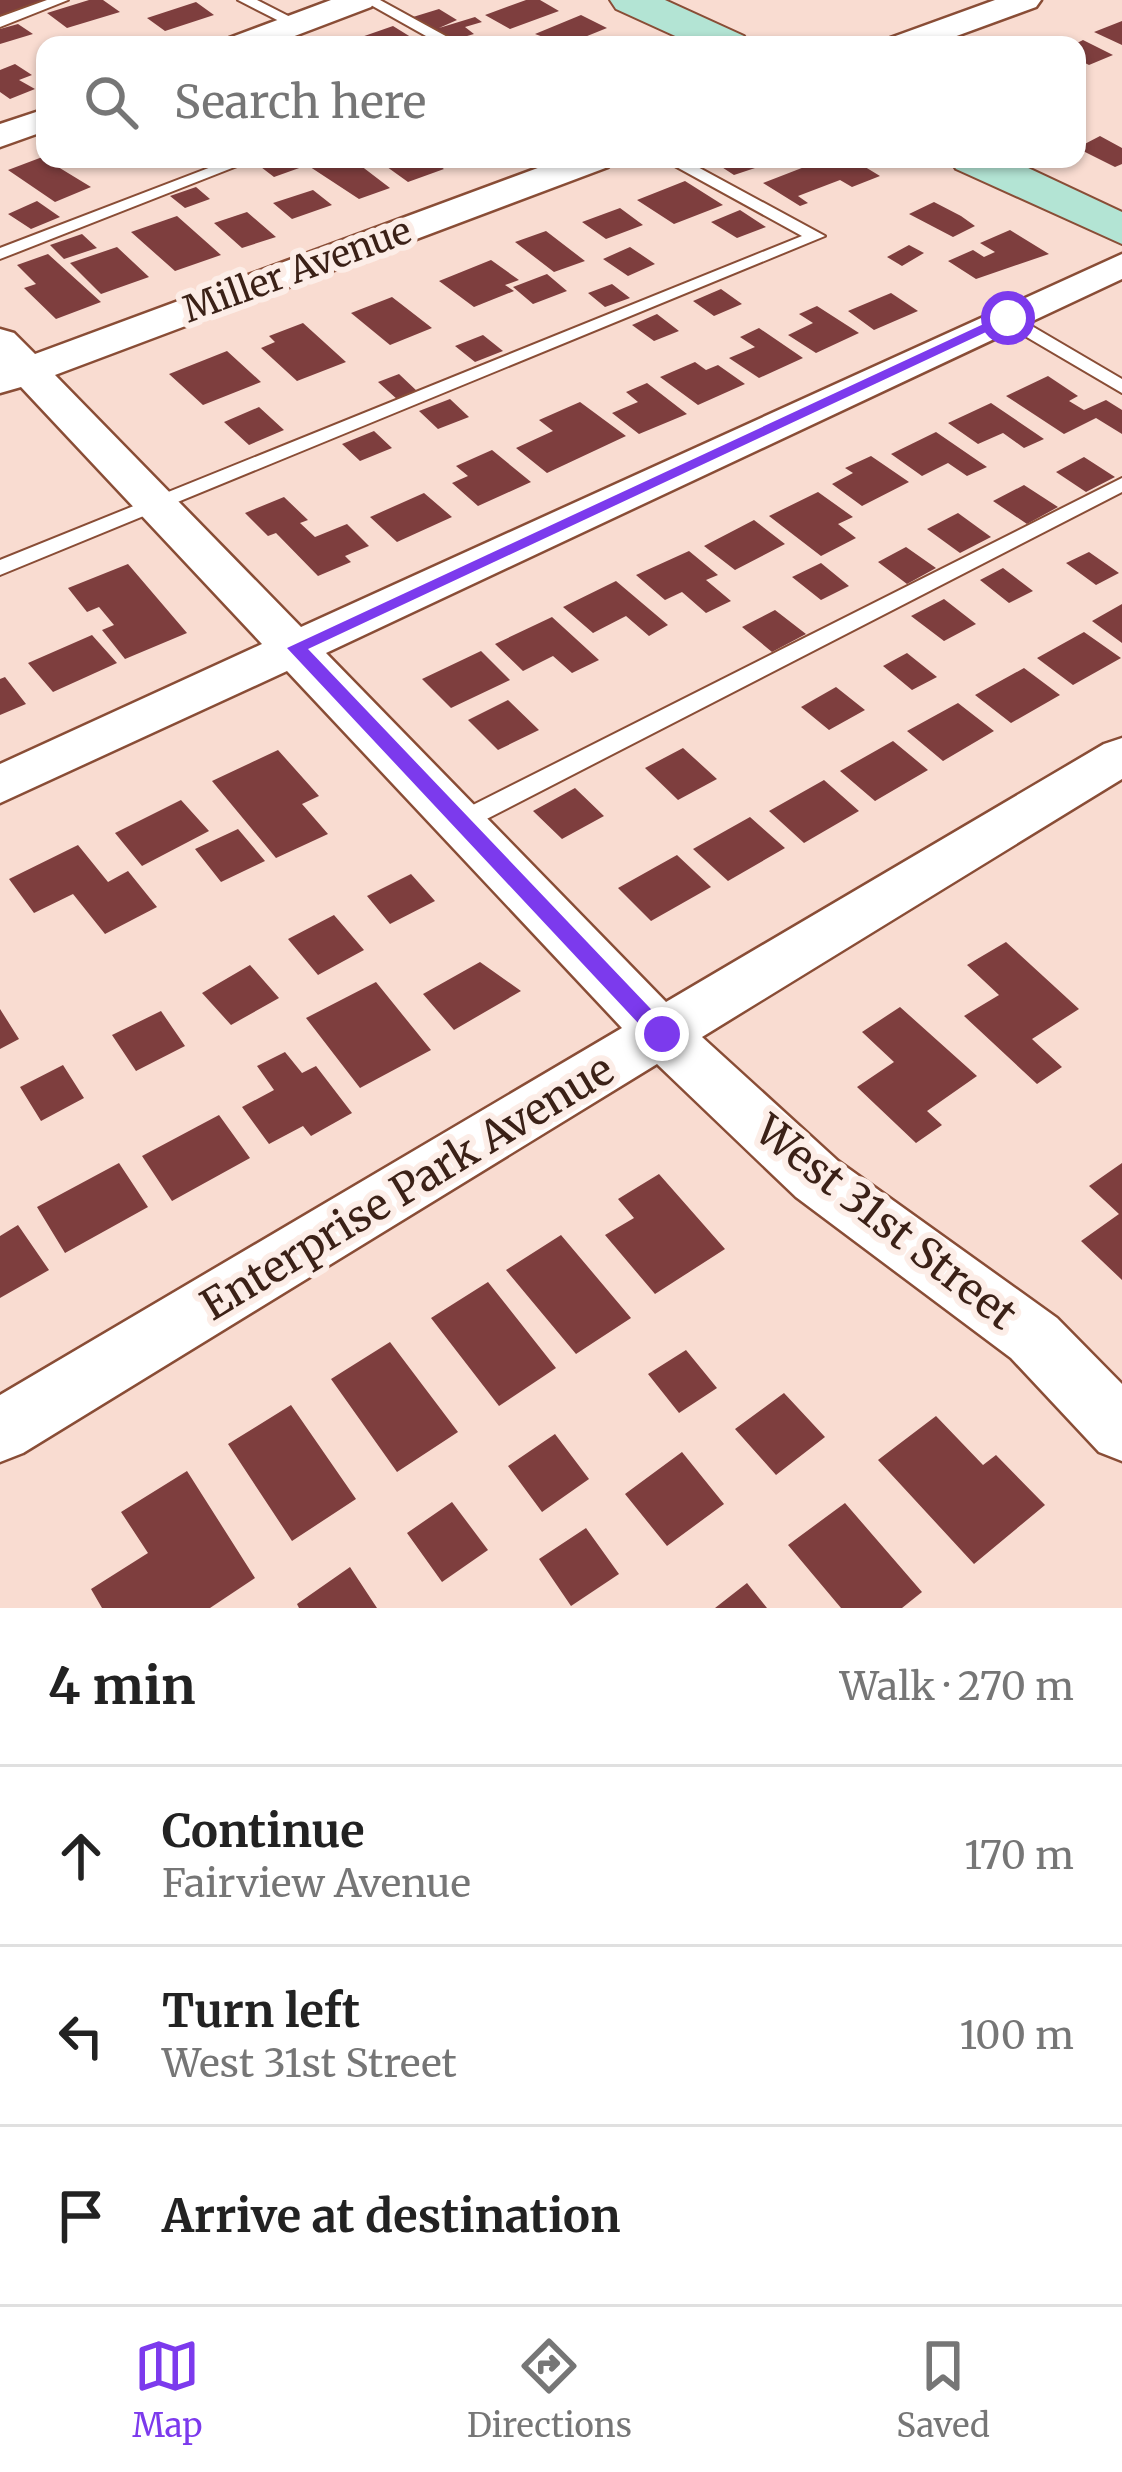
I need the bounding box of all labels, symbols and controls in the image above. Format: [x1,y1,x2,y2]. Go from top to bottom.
search box [36,36,1086,168]
icon: search [78,69,144,135]
text: Search here [174,74,426,130]
street label: Miller Avenue [177,208,417,332]
route start [981,291,1035,345]
route end [635,1007,689,1061]
street label: Enterprise Park Avenue [191,1043,623,1331]
street label: West 31st Street [744,1103,1027,1340]
text: 4 min [48,1654,196,1718]
text: Walk · 270 m [840,1662,1074,1711]
text: Continue [162,1803,364,1859]
icon: ahead [48,1823,114,1889]
text: 170 m [964,1831,1074,1880]
text: Fairview Avenue [162,1859,471,1908]
text: Turn left [162,1983,360,2039]
icon: left [48,2003,114,2069]
text: 100 m [959,2011,1074,2060]
text: West 31st Street [162,2039,457,2088]
icon: arrive [48,2183,114,2249]
text: Arrive at destination [162,2188,620,2244]
tab: Map [132,2333,203,2446]
tab: Directions [467,2333,632,2446]
tab: Saved [896,2333,990,2446]

